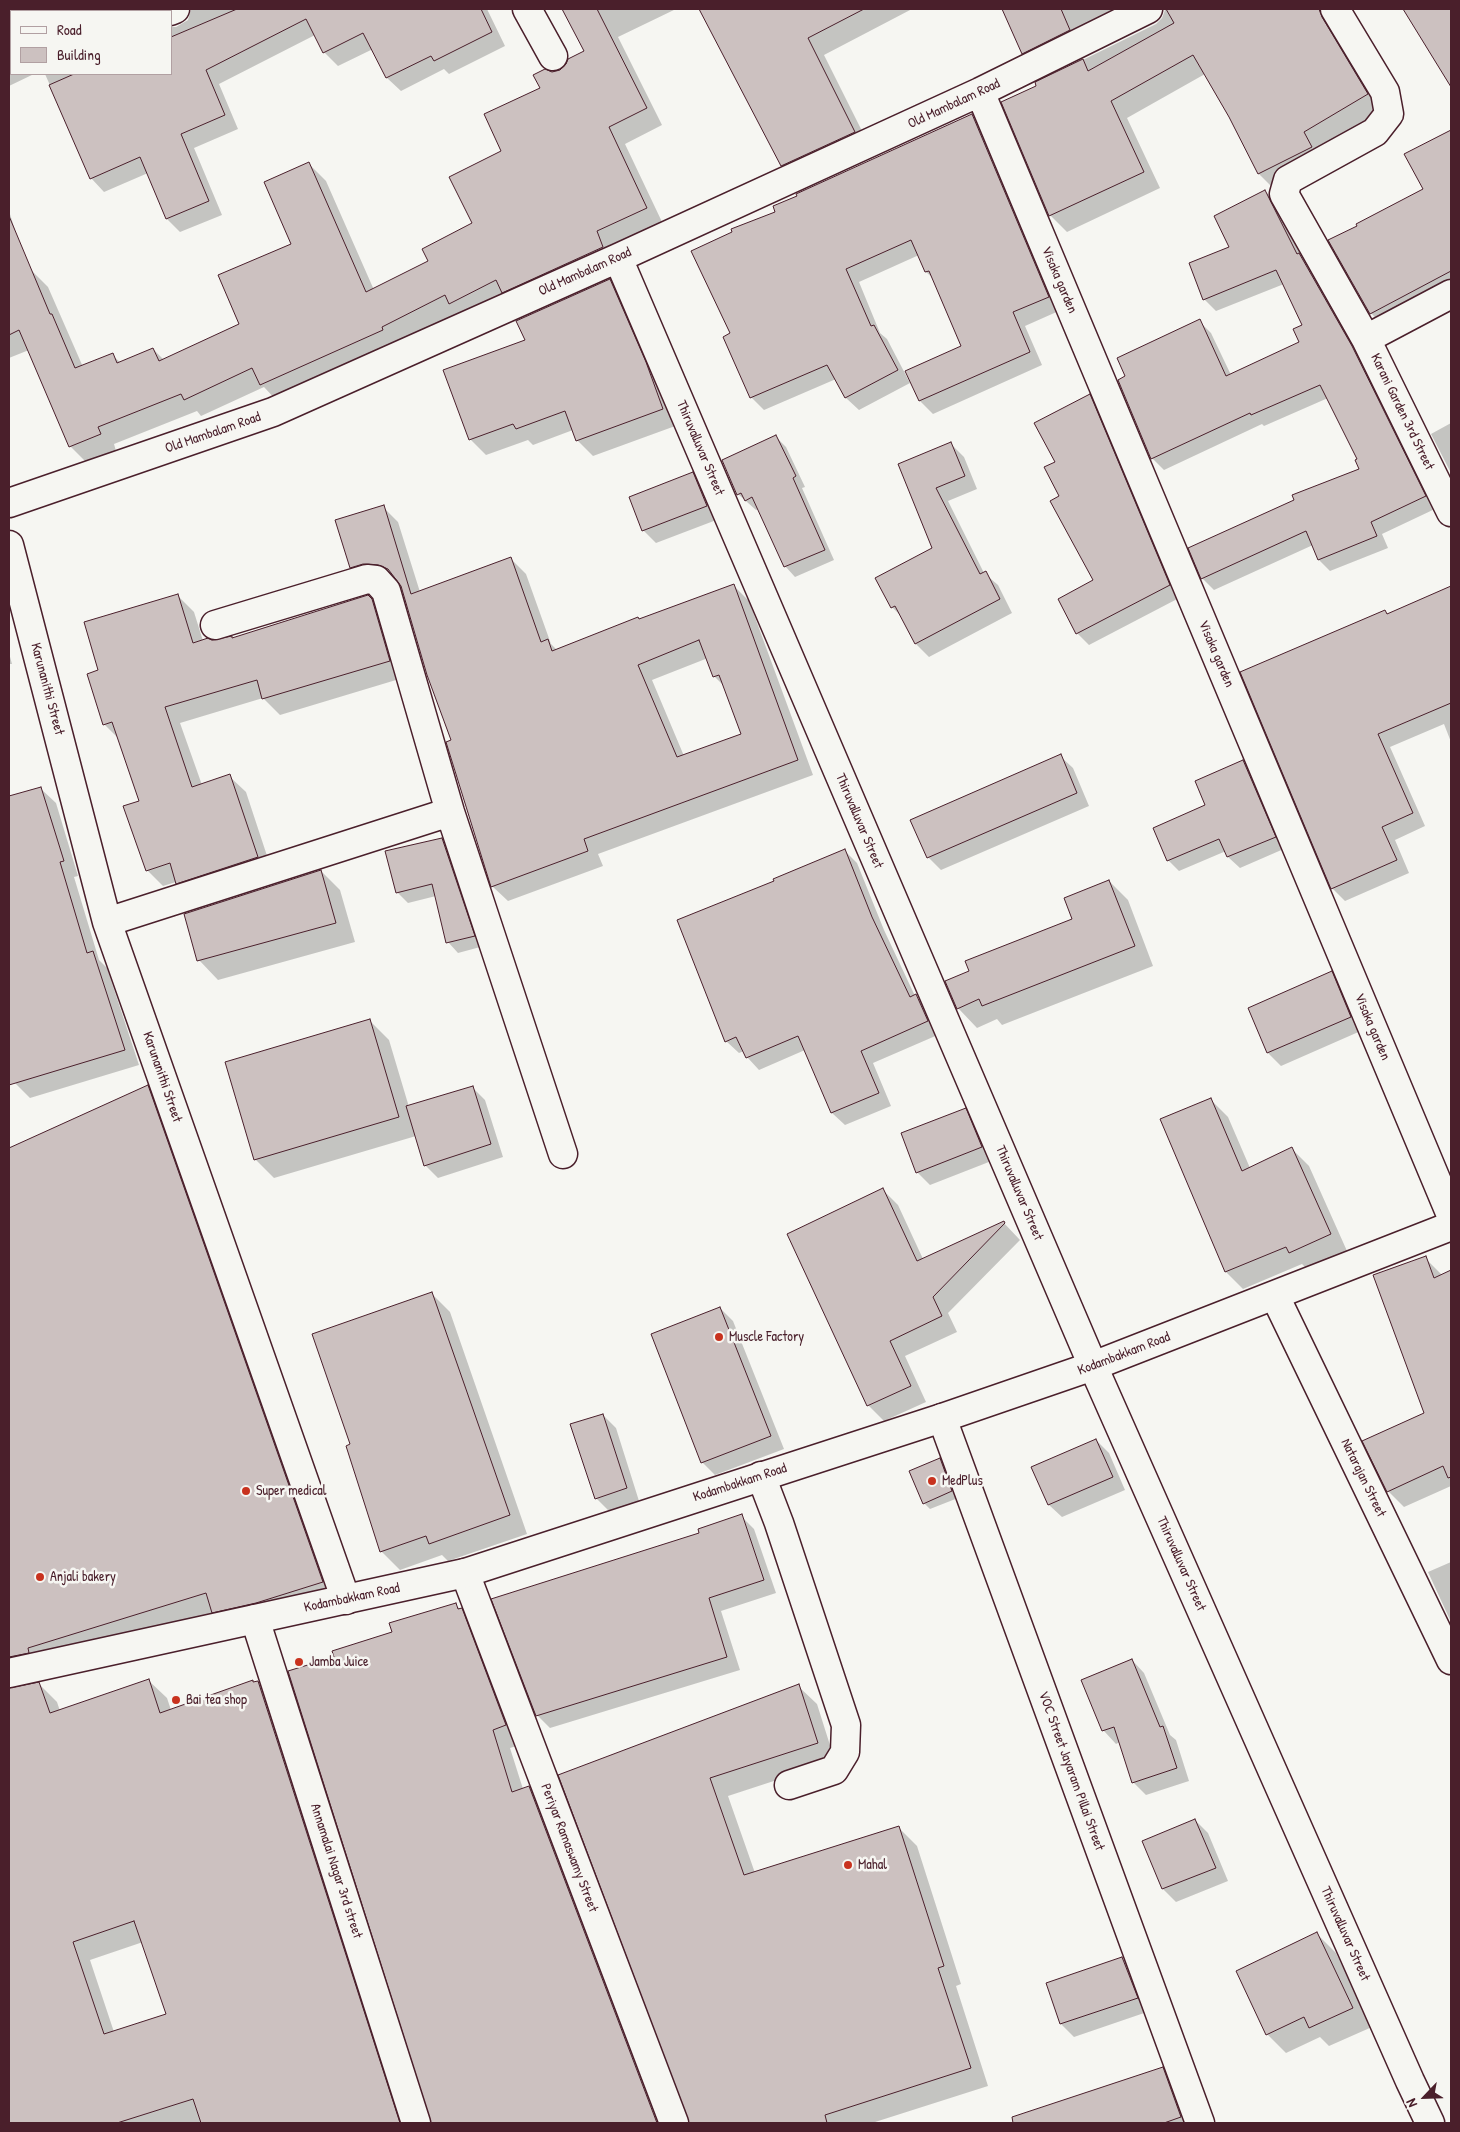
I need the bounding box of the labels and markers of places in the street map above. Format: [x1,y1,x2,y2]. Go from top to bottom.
place label: Muscle Factory [729,1329,804,1345]
marker: Muscle Factory [713,1331,725,1343]
place label: MedPlus [942,1473,983,1489]
marker: MedPlus [926,1475,938,1487]
place label: Super medical [256,1483,327,1499]
marker: Super medical [240,1485,252,1497]
place label: Anjali bakery [50,1569,116,1585]
marker: Anjali bakery [34,1571,46,1583]
place label: Jamba Juice [309,1654,369,1670]
marker: Jamba Juice [293,1656,305,1668]
place label: Bai tea shop [186,1692,247,1708]
marker: Bai tea shop [170,1694,182,1706]
place label: Mahal [858,1857,887,1873]
marker: Mahal [842,1859,854,1871]

